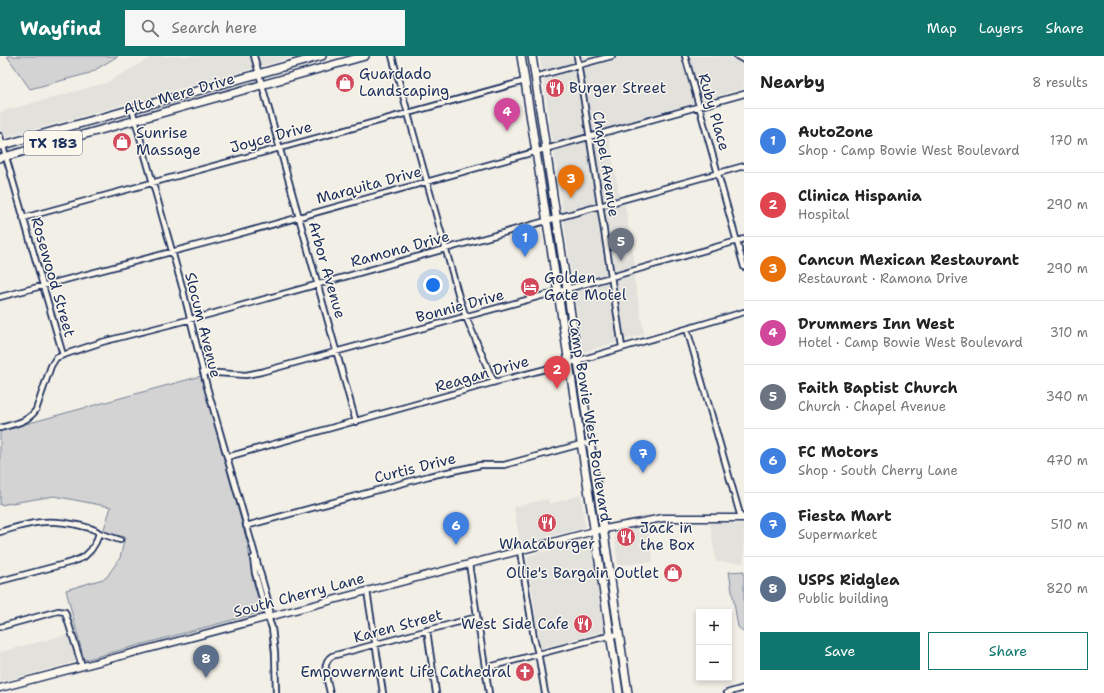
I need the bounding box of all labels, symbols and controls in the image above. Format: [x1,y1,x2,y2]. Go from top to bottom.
search box [125,10,405,46]
text: Wayfind [20,16,101,41]
icon: search [139,17,161,39]
text: Search here [171,18,257,38]
text: Map [927,19,957,37]
text: Layers [979,19,1023,37]
text: Share [1045,19,1084,37]
place label: Guardado Landscaping [359,64,449,101]
street label: Alta Mere Drive [121,69,237,119]
street label: Ruby Place [693,71,735,153]
text: Nearby [760,71,825,93]
shop icon: Guardado Landscaping [334,72,356,94]
text: 8 results [1032,74,1088,91]
restaurant icon: Burger Street [544,77,566,99]
place label: Burger Street [569,78,666,98]
pin: 4 [494,98,520,131]
street label: Chapel Avenue [588,110,624,218]
street label: Joyce Drive [228,116,314,158]
text: AutoZone [798,122,873,142]
place label: Sunrise Massage [136,123,201,160]
road number: TX 183 [24,131,82,155]
shop icon: Sunrise Massage [111,131,133,153]
text: 1 [770,132,776,149]
text: 170 m [1050,132,1088,149]
text: Shop · Camp Bowie West Boulevard [798,142,1019,159]
street label: Marquita Drive [314,161,424,209]
pin: 3 [558,165,584,198]
text: Clinica Hispania [798,186,922,206]
text: 2 [768,196,778,213]
text: 290 m [1046,196,1088,213]
text: Hospital [798,206,849,223]
street label: Rosewood Street [26,215,80,339]
street label: Arbor Avenue [304,219,350,321]
pin: 1 [512,224,538,257]
street label: Ramona Drive [348,226,452,272]
pin: 5 [608,228,634,261]
text: Cancun Mexican Restaurant [798,250,1019,270]
text: 3 [768,260,778,277]
text: 290 m [1046,260,1088,277]
place label: Golden Gate Motel [544,268,627,305]
street label: Slocum Avenue [180,270,226,380]
text: Restaurant · Ramona Drive [798,270,968,287]
your location [423,275,443,295]
hotel icon: Golden Gate Motel [519,276,541,298]
street label: Bonnie Drive [414,285,506,327]
text: Drummers Inn West [798,314,955,334]
street label: Camp Bowie West Boulevard [564,317,616,524]
text: 4 [768,324,778,341]
text: 310 m [1050,324,1088,341]
text: Hotel · Camp Bowie West Boulevard [798,334,1023,351]
street label: Reagan Drive [433,351,531,397]
pin: 2 [544,356,570,389]
text: Faith Baptist Church [798,378,958,398]
text: 5 [769,388,777,405]
text: 340 m [1046,388,1088,405]
text: Church · Chapel Avenue [798,398,946,415]
pin: 7 [630,440,656,473]
text: FC Motors [798,442,879,462]
street label: Curtis Drive [372,448,458,488]
text: 6 [768,452,778,469]
text: 470 m [1046,452,1088,469]
text: Shop · South Cherry Lane [798,462,958,479]
text: Fiesta Mart [798,506,892,526]
pin: 6 [443,512,469,545]
restaurant icon: Whataburger [536,512,558,534]
text: 7 [768,516,778,533]
text: 510 m [1051,516,1088,533]
place label: Jack in the Box [640,518,695,555]
restaurant icon: Jack in the Box [615,526,637,548]
text: Supermarket [798,526,877,543]
place label: Whataburger [499,534,595,554]
shop icon: Ollie's Bargain Outlet [662,562,684,584]
place label: Ollie's Bargain Outlet [506,563,659,583]
street label: South Cherry Lane [231,568,367,622]
text: USPS Ridglea [798,570,900,590]
text: 8 [768,580,778,597]
text: 820 m [1046,580,1088,597]
text: Public building [798,590,889,607]
street label: Karen Street [351,605,445,647]
map controls [696,609,732,681]
button: + [696,609,732,645]
restaurant icon: West Side Cafe [572,613,594,635]
place label: West Side Cafe [461,614,569,634]
button: Save [760,632,920,670]
button: Share [928,632,1088,670]
pin: 8 [193,645,219,678]
button: − [696,645,732,681]
church icon: Empowerment Life Cathedral [514,661,536,683]
place label: Empowerment Life Cathedral [301,662,511,682]

